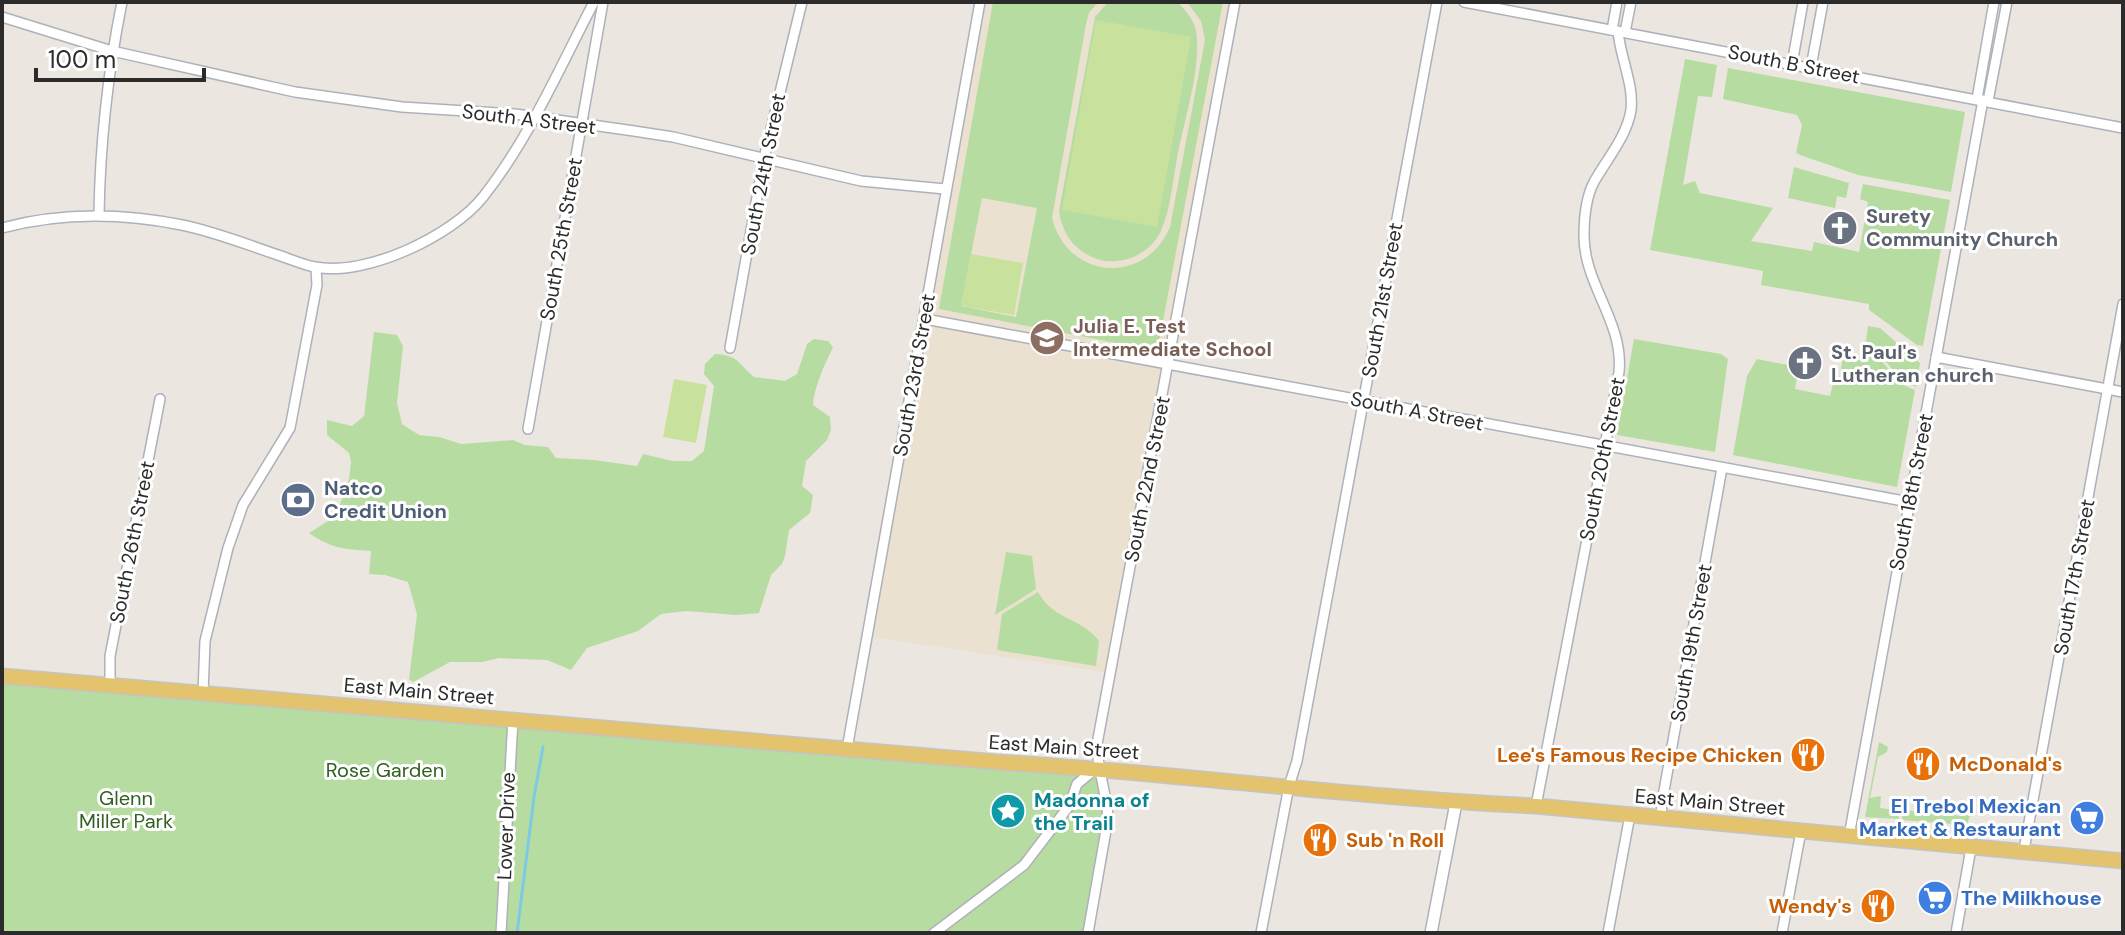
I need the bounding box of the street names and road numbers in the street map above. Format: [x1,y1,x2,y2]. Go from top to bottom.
street label: South B Street [1726,38,1862,90]
street label: South 24th Street [735,91,791,257]
street label: South A Street [460,98,598,140]
street label: South 25th Street [534,156,588,322]
street label: South 21st Street [1356,220,1408,379]
street label: South 23rd Street [887,292,941,458]
street label: South 20th Street [1573,375,1631,543]
street label: South A Street [1348,385,1486,437]
street label: South 22nd Street [1118,394,1176,564]
street label: South 18th Street [1883,411,1939,573]
street label: South 26th Street [103,458,161,625]
street label: South 17th Street [2047,497,2101,657]
street label: South 19th Street [1664,562,1718,724]
street label: East Main Street [343,671,495,711]
street label: East Main Street [988,729,1140,765]
street label: Lower Drive [491,772,521,880]
street label: East Main Street [1634,782,1786,822]

